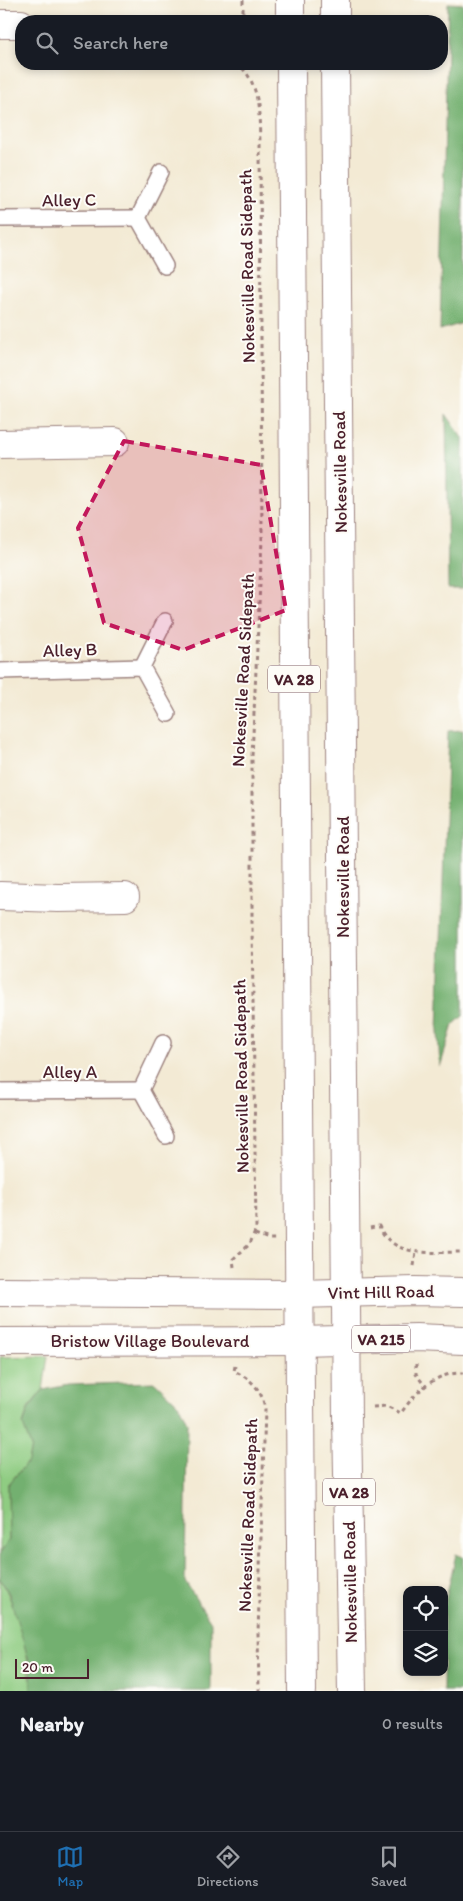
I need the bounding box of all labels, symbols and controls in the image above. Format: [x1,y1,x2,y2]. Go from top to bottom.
search box [15,15,448,70]
icon: search [33,29,61,57]
text: Search here [73,31,168,54]
street label: Nokesville Road Sidepath [234,168,260,363]
street label: Alley C [42,189,96,211]
street label: Nokesville Road [328,411,352,533]
street label: Nokesville Road Sidepath [227,572,259,767]
street label: Alley B [42,638,98,662]
road number: VA 28 [268,666,320,692]
street label: Nokesville Road [332,816,354,938]
street label: Nokesville Road Sidepath [228,978,254,1173]
street label: Alley A [43,1061,98,1083]
street label: Vint Hill Road [327,1280,435,1304]
road number: VA 215 [352,1326,410,1352]
street label: Bristow Village Boulevard [50,1330,250,1352]
street label: Nokesville Road Sidepath [234,1417,262,1612]
road number: VA 28 [323,1478,375,1505]
street label: Nokesville Road [338,1521,362,1643]
map controls [403,1586,448,1676]
button: locate [403,1586,448,1631]
button: layers [403,1631,448,1676]
scale bar [15,1656,89,1679]
text: 20 m [22,1659,53,1676]
text: Nearby [20,1711,84,1736]
text: 0 results [382,1714,443,1733]
tab: Map [56,1843,84,1890]
tab: Directions [197,1843,258,1890]
tab: Saved [371,1843,407,1890]

